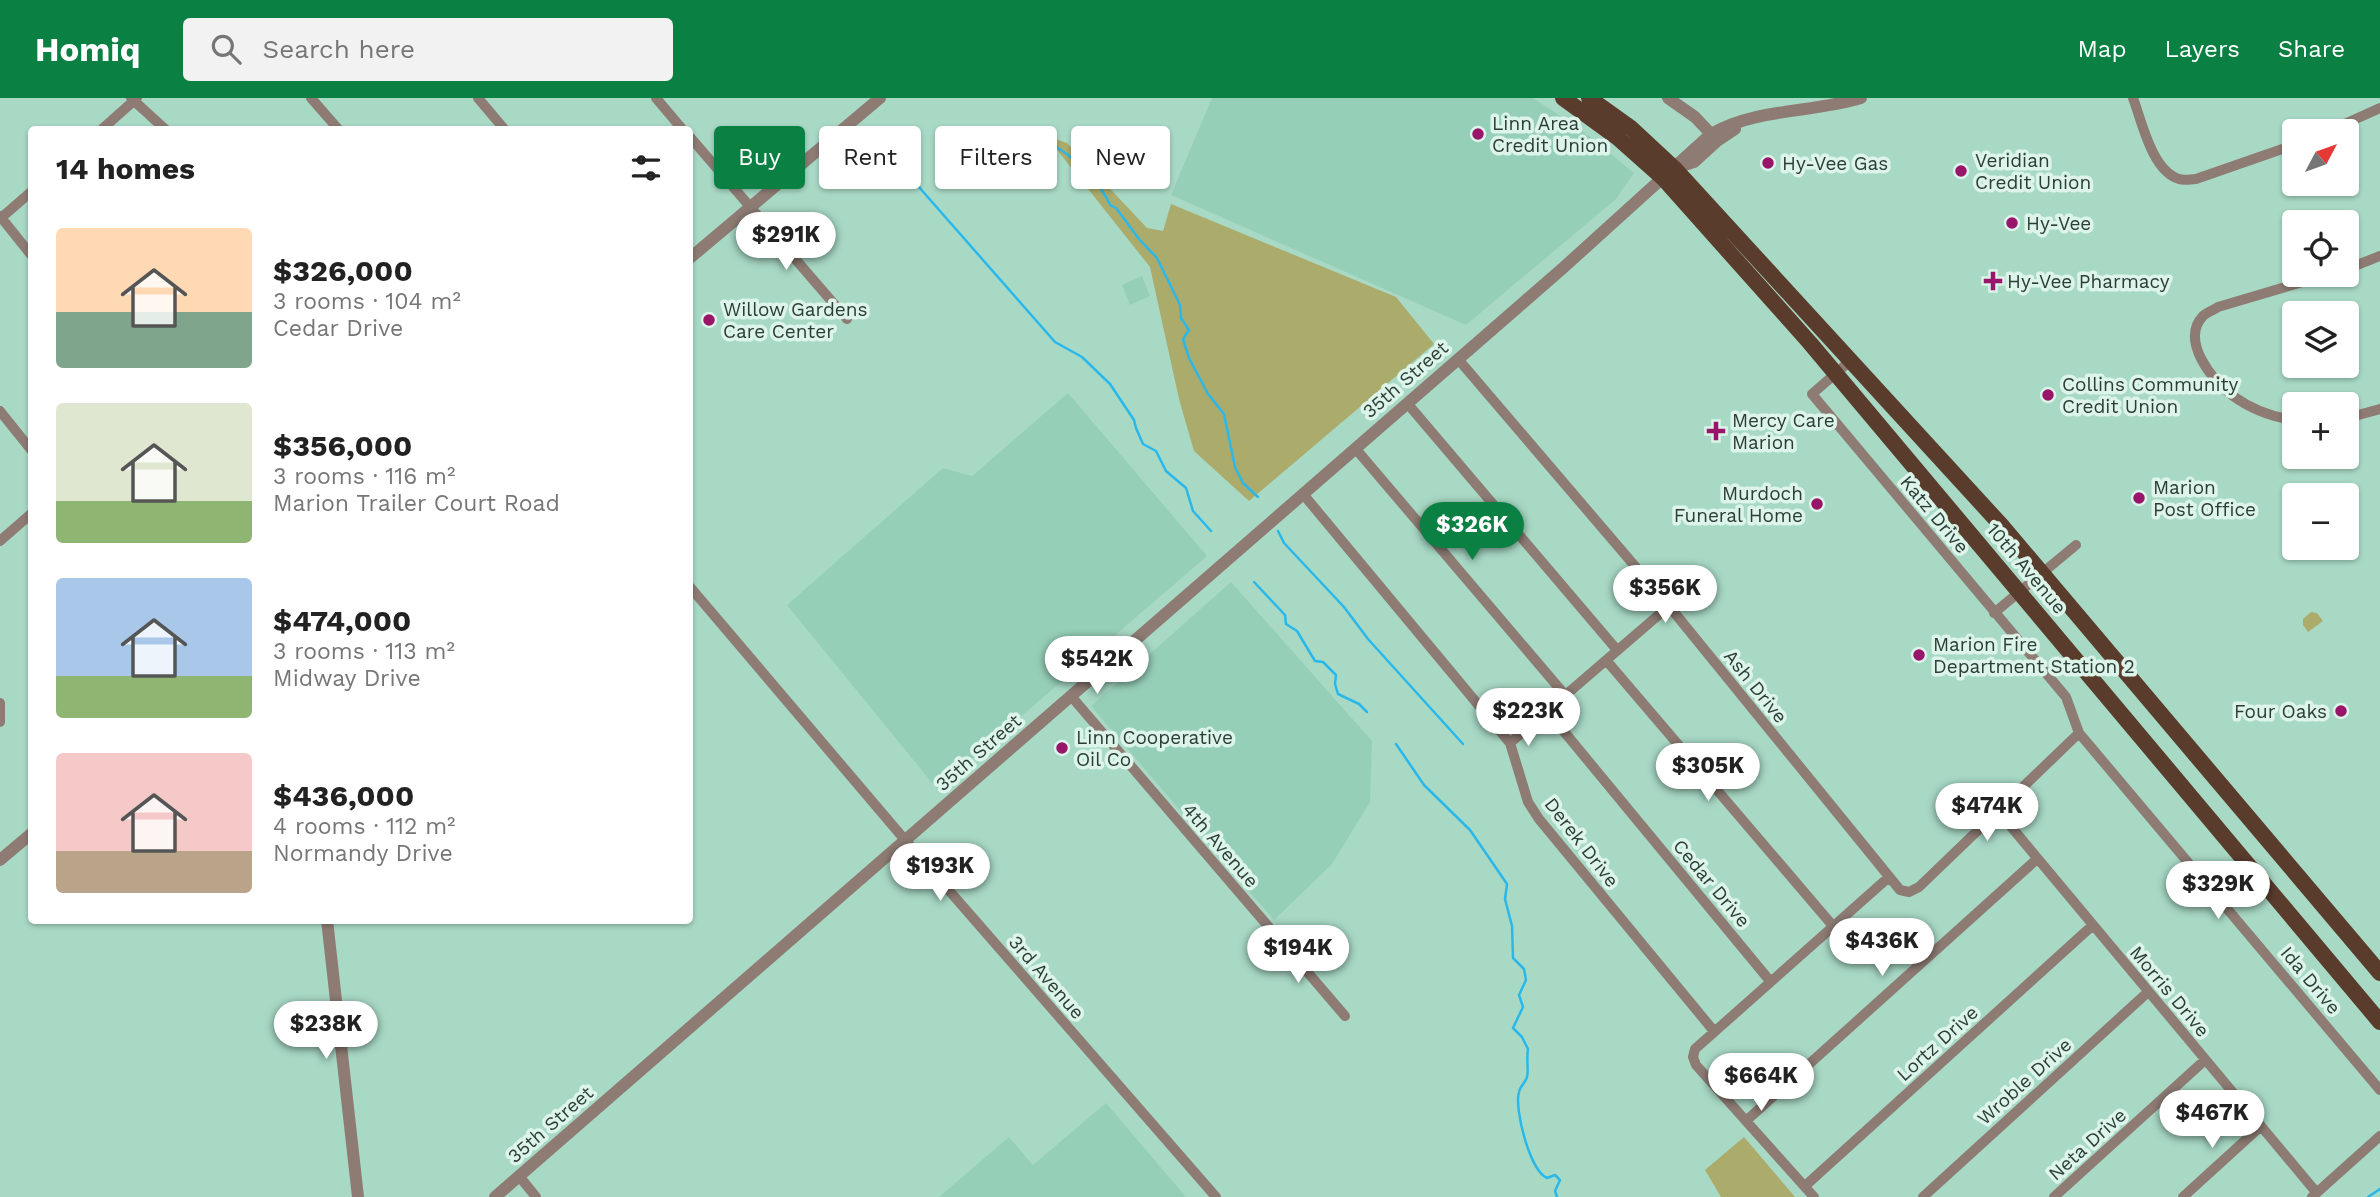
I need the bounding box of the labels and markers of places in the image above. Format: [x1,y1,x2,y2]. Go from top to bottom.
place label: Linn Area Credit Union [1492,112,1608,157]
marker: Linn Area Credit Union [1470,126,1486,142]
place label: Veridian Credit Union [1975,149,2091,194]
place label: Hy-Vee Gas [1782,152,1888,175]
marker: Hy-Vee Gas [1760,155,1776,171]
marker: Veridian Credit Union [1953,163,1969,179]
pin: $291K [737,212,835,272]
place label: Hy-Vee [2026,212,2091,235]
marker: Hy-Vee [2004,215,2020,231]
place label: Hy-Vee Pharmacy [2007,270,2170,293]
marker: Hy-Vee Pharmacy [1985,273,2001,289]
place label: Willow Gardens Care Center [723,298,868,343]
marker: Willow Gardens Care Center [701,312,717,328]
place label: Collins Community Credit Union [2062,373,2239,418]
marker: Collins Community Credit Union [2040,387,2056,403]
place label: Mercy Care Marion [1732,409,1835,454]
marker: Mercy Care Marion [1706,421,1726,441]
place label: Marion Post Office [2153,476,2256,521]
place label: Murdoch Funeral Home [1674,482,1803,527]
marker: Marion Post Office [2131,490,2147,506]
marker: Murdoch Funeral Home [1809,496,1825,512]
pin: $326K [1423,503,1521,562]
pin: $356K [1616,566,1714,625]
place label: Marion Fire Department Station 2 [1933,633,2135,678]
pin: $542K [1048,636,1146,696]
marker: Marion Fire Department Station 2 [1911,647,1927,663]
pin: $223K [1479,688,1577,748]
place label: Four Oaks [2234,700,2327,723]
marker: Four Oaks [2333,703,2349,719]
place label: Linn Cooperative Oil Co [1076,726,1233,771]
marker: Linn Cooperative Oil Co [1054,740,1070,756]
pin: $305K [1659,744,1757,803]
pin: $474K [1938,784,2036,843]
pin: $193K [891,844,989,903]
pin: $329K [2169,862,2267,921]
pin: $436K [1833,918,1931,978]
pin: $194K [1249,926,1347,985]
pin: $238K [277,1002,375,1061]
pin: $664K [1712,1054,1810,1113]
pin: $467K [2163,1090,2261,1150]

